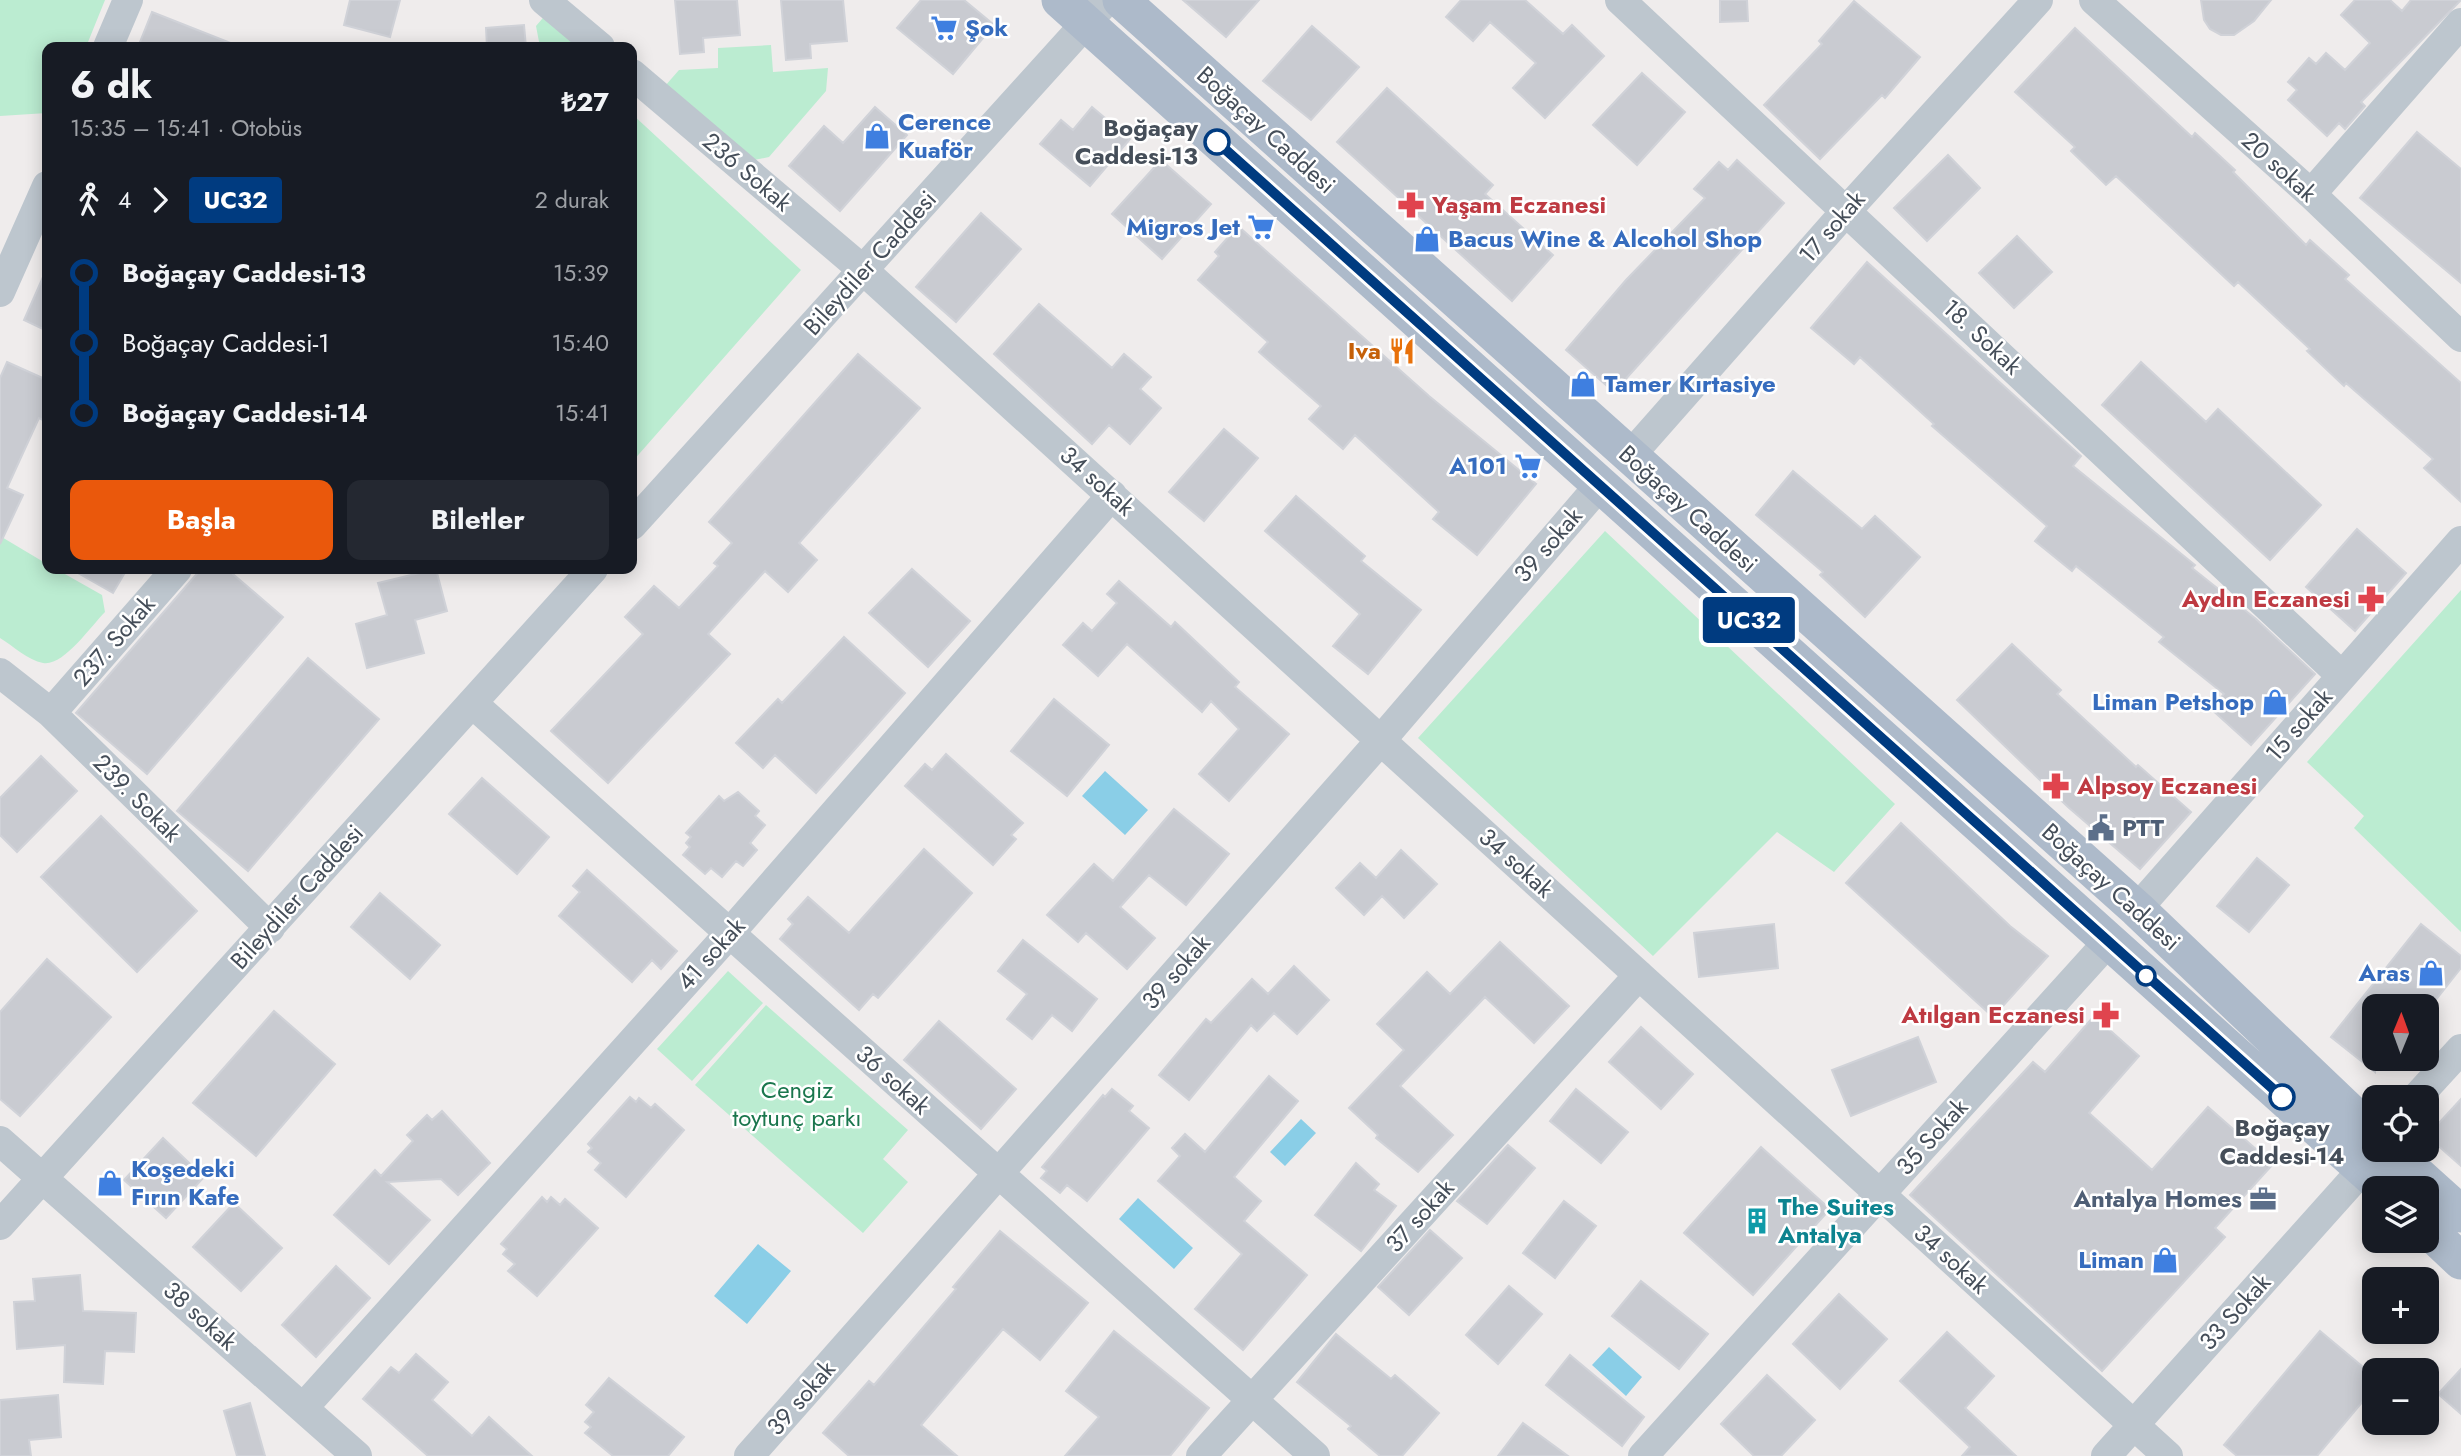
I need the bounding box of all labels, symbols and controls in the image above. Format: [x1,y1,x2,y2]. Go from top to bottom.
place label: Şok [965,10,1008,45]
supermarket icon: Şok [929,13,959,43]
text: 6 dk [70,57,152,112]
street label: Boğaçay Caddesi [1189,58,1343,202]
text: ₺27 [561,83,609,121]
place label: Cerence Kuaför [898,104,991,167]
place label: Boğaçay Caddesi-13 [1075,110,1198,173]
text: 15:35 – 15:41 · Otobüs [70,111,302,145]
shop icon: Cerence Kuaför [862,121,892,151]
street label: 20 sokak [2234,123,2325,210]
street label: 236 Sokak [695,124,800,220]
marker: Boğaçay Caddesi-13 [1204,129,1230,155]
icon: walk [70,181,108,219]
icon: forward [141,181,179,219]
text: UC32 [203,182,268,217]
street label: Bileydiler Caddesi [795,182,944,343]
street label: 17 sokak [1790,182,1873,271]
text: 4 [118,183,131,217]
text: 2 durak [535,183,609,217]
place label: Yaşam Eczanesi [1431,187,1606,222]
pharmacy icon: Yaşam Eczanesi [1396,190,1426,220]
place label: Migros Jet [1126,209,1240,244]
supermarket icon: Migros Jet [1246,212,1276,242]
place label: Bacus Wine & Alcohol Shop [1448,221,1762,256]
shop icon: Bacus Wine & Alcohol Shop [1412,224,1442,254]
text: Boğaçay Caddesi-13 [122,254,366,292]
text: 15:39 [553,256,609,290]
street label: 18. Sokak [1935,291,2030,383]
text: Boğaçay Caddesi-1 [122,324,330,362]
text: 15:40 [552,326,609,360]
place label: Iva [1348,333,1381,368]
restaurant icon: Iva [1387,336,1417,366]
place label: Tamer Kırtasiye [1604,366,1776,401]
shop icon: Tamer Kırtasiye [1568,369,1598,399]
text: Boğaçay Caddesi-14 [122,394,368,432]
text: 15:41 [555,396,609,430]
street label: Boğaçay Caddesi [1611,437,1765,581]
street label: 34 sokak [1052,438,1143,524]
place label: A101 [1448,448,1507,483]
supermarket icon: A101 [1513,451,1543,481]
button: Başla [70,480,333,560]
button: Biletler [347,480,609,560]
street label: 39 sokak [1505,499,1590,590]
place label: Aydın Eczanesi [2181,581,2350,616]
pharmacy icon: Aydın Eczanesi [2356,584,2386,614]
street label: 237. Sokak [64,587,163,694]
line badge: UC32 [1700,597,1798,643]
text: UC32 [1717,602,1781,637]
street label: 15 sokak [2257,680,2341,769]
place label: Liman Petshop [2092,684,2254,719]
shop icon: Liman Petshop [2260,687,2290,717]
street label: 239. Sokak [85,746,190,850]
place label: Alpsoy Eczanesi [2076,768,2257,803]
pharmacy icon: Alpsoy Eczanesi [2041,771,2071,801]
place label: PTT [2122,810,2164,845]
public building icon: PTT [2086,813,2116,843]
street label: Boğaçay Caddesi [2034,815,2188,959]
street label: Bileydiler Caddesi [222,816,371,977]
street label: 34 sokak [1471,820,1562,906]
street label: 41 sokak [668,909,753,998]
street label: 39 sokak [1133,926,1218,1017]
place label: Aras [2358,955,2410,990]
shop icon: Aras [2416,958,2446,988]
unlabelled marker [2136,966,2156,986]
north arrow [2362,994,2440,1071]
map controls [2362,994,2439,1435]
place label: Atılgan Eczanesi [1900,997,2085,1032]
pharmacy icon: Atılgan Eczanesi [2091,1000,2121,1030]
street label: 36 sokak [848,1037,939,1123]
park label: Cengiz toytunç parkı [733,1072,861,1135]
marker: Boğaçay Caddesi-14 [2269,1084,2295,1110]
button: locate [2362,1085,2439,1162]
street label: 35 Sokak [1888,1090,1976,1183]
place label: Boğaçay Caddesi-14 [2220,1110,2345,1173]
place label: Koşedeki Fırın Kafe [131,1151,240,1214]
shop icon: Koşedeki Fırın Kafe [95,1168,125,1198]
street label: 37 sokak [1377,1171,1462,1260]
button: layers [2362,1176,2439,1253]
place label: Antalya Homes [2072,1181,2242,1216]
office icon: Antalya Homes [2248,1184,2278,1214]
place label: The Suites Antalya [1777,1189,1894,1252]
building icon: The Suites Antalya [1742,1206,1772,1236]
street label: 34 sokak [1906,1216,1997,1302]
place label: Liman [2078,1242,2144,1277]
shop icon: Liman [2150,1245,2180,1275]
street label: 33 Sokak [2191,1265,2279,1358]
button: + [2362,1267,2439,1344]
street label: 38 sokak [156,1273,245,1359]
street label: 39 sokak [758,1352,843,1443]
button: − [2362,1358,2439,1435]

